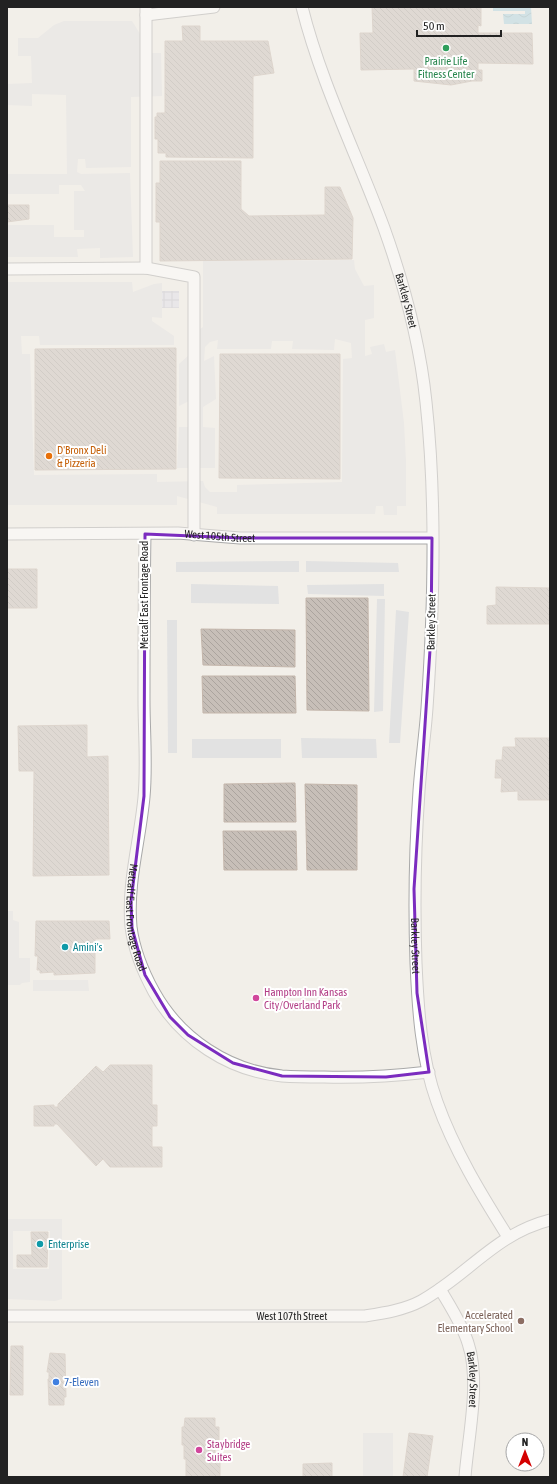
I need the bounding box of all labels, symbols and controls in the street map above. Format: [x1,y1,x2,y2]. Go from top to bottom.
scale bar [417,12,501,38]
text: 50 m [423,19,445,33]
marker: Prairie Life Fitness Center [441,43,451,53]
place label: Prairie Life Fitness Center [418,55,475,80]
street label: Barkley Street [393,272,419,329]
place label: D'Bronx Deli & Pizzeria [57,444,106,469]
marker: D'Bronx Deli & Pizzeria [44,451,54,461]
street label: West 105th Street [184,528,255,544]
street label: Metcalf East Frontage Road [138,541,150,649]
street label: Barkley Street [425,594,437,650]
street label: Metcalf East Frontage Road [124,863,149,973]
street label: Barkley Street [409,918,422,974]
place label: Amini's [73,941,103,953]
marker: Amini's [60,942,70,952]
place label: Hampton Inn Kansas City/Overland Park [264,986,347,1011]
marker: Hampton Inn Kansas City/Overland Park [251,993,261,1003]
place label: Enterprise [48,1238,89,1250]
marker: Enterprise [35,1239,45,1249]
place label: Accelerated Elementary School [437,1309,513,1334]
street label: West 107th Street [257,1310,327,1322]
marker: Accelerated Elementary School [516,1316,526,1326]
street label: Barkley Street [465,1350,480,1408]
place label: 7-Eleven [64,1376,99,1388]
marker: 7-Eleven [51,1377,61,1387]
north arrow [505,1432,545,1472]
text: N [522,1436,528,1448]
place label: Staybridge Suites [207,1438,250,1463]
marker: Staybridge Suites [194,1445,204,1455]

